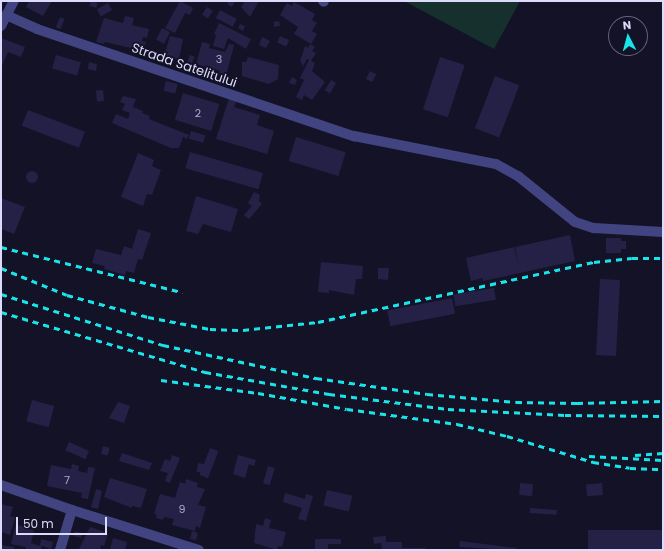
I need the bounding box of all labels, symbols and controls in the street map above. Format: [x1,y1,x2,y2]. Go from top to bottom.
north arrow [608,16,648,56]
text: N [622,17,632,33]
street label: Strada Satelitului [129,41,239,91]
house number: 3 [216,52,222,66]
house number: 2 [195,106,201,120]
house number: 7 [64,473,70,487]
house number: 9 [179,502,185,516]
scale bar [18,509,109,535]
text: 50 m [23,515,54,532]

